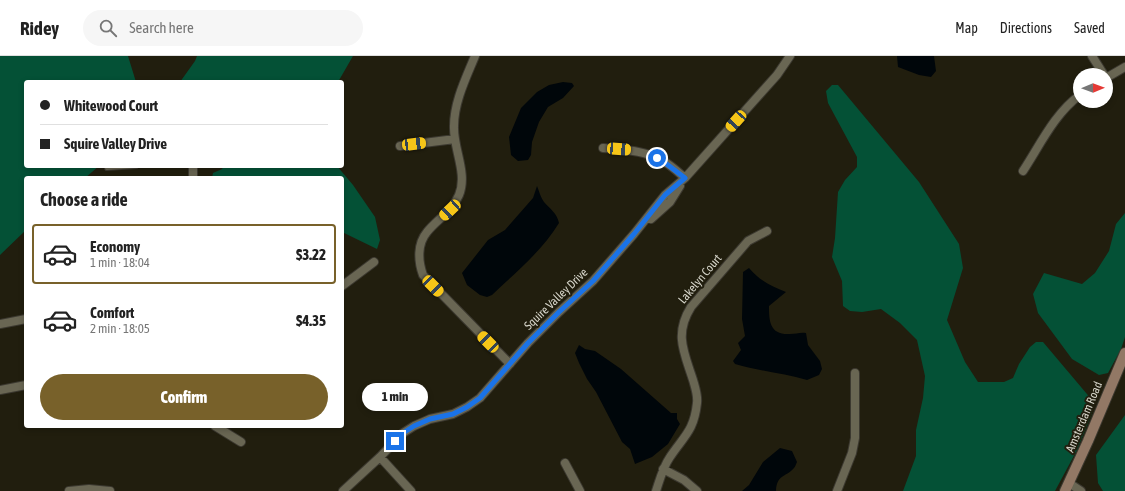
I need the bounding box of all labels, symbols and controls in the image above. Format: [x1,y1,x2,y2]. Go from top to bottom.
search box [83,10,363,46]
text: Ridey [20,17,59,39]
icon: search [97,17,119,39]
text: Search here [129,19,194,36]
text: Map [955,20,978,36]
text: Directions [1000,20,1052,36]
text: Saved [1074,20,1105,36]
north arrow [1073,68,1113,108]
map controls [1073,68,1113,108]
text: Whitewood Court [64,97,158,114]
car [724,108,748,134]
text: Squire Valley Drive [64,135,167,152]
car [401,137,427,151]
car [607,142,631,156]
route start [648,149,666,167]
text: Choose a ride [40,189,128,210]
car [437,197,463,223]
icon: car [42,236,78,272]
text: Economy [90,238,140,255]
text: $3.22 [296,246,326,263]
street label: Lakelyn Court [675,251,725,306]
text: 1 min · 18:04 [90,255,150,270]
street label: Squire Valley Drive [521,265,591,333]
car [420,273,446,299]
icon: car [42,302,78,338]
text: Comfort [90,304,134,321]
text: $4.35 [296,312,326,329]
text: 2 min · 18:05 [90,321,150,336]
car [475,329,501,355]
button: Confirm [40,374,328,420]
street label: Amsterdam Road [1063,379,1105,455]
callout: 1 min [362,383,428,411]
text: 1 min [382,389,408,404]
route end [386,432,404,450]

